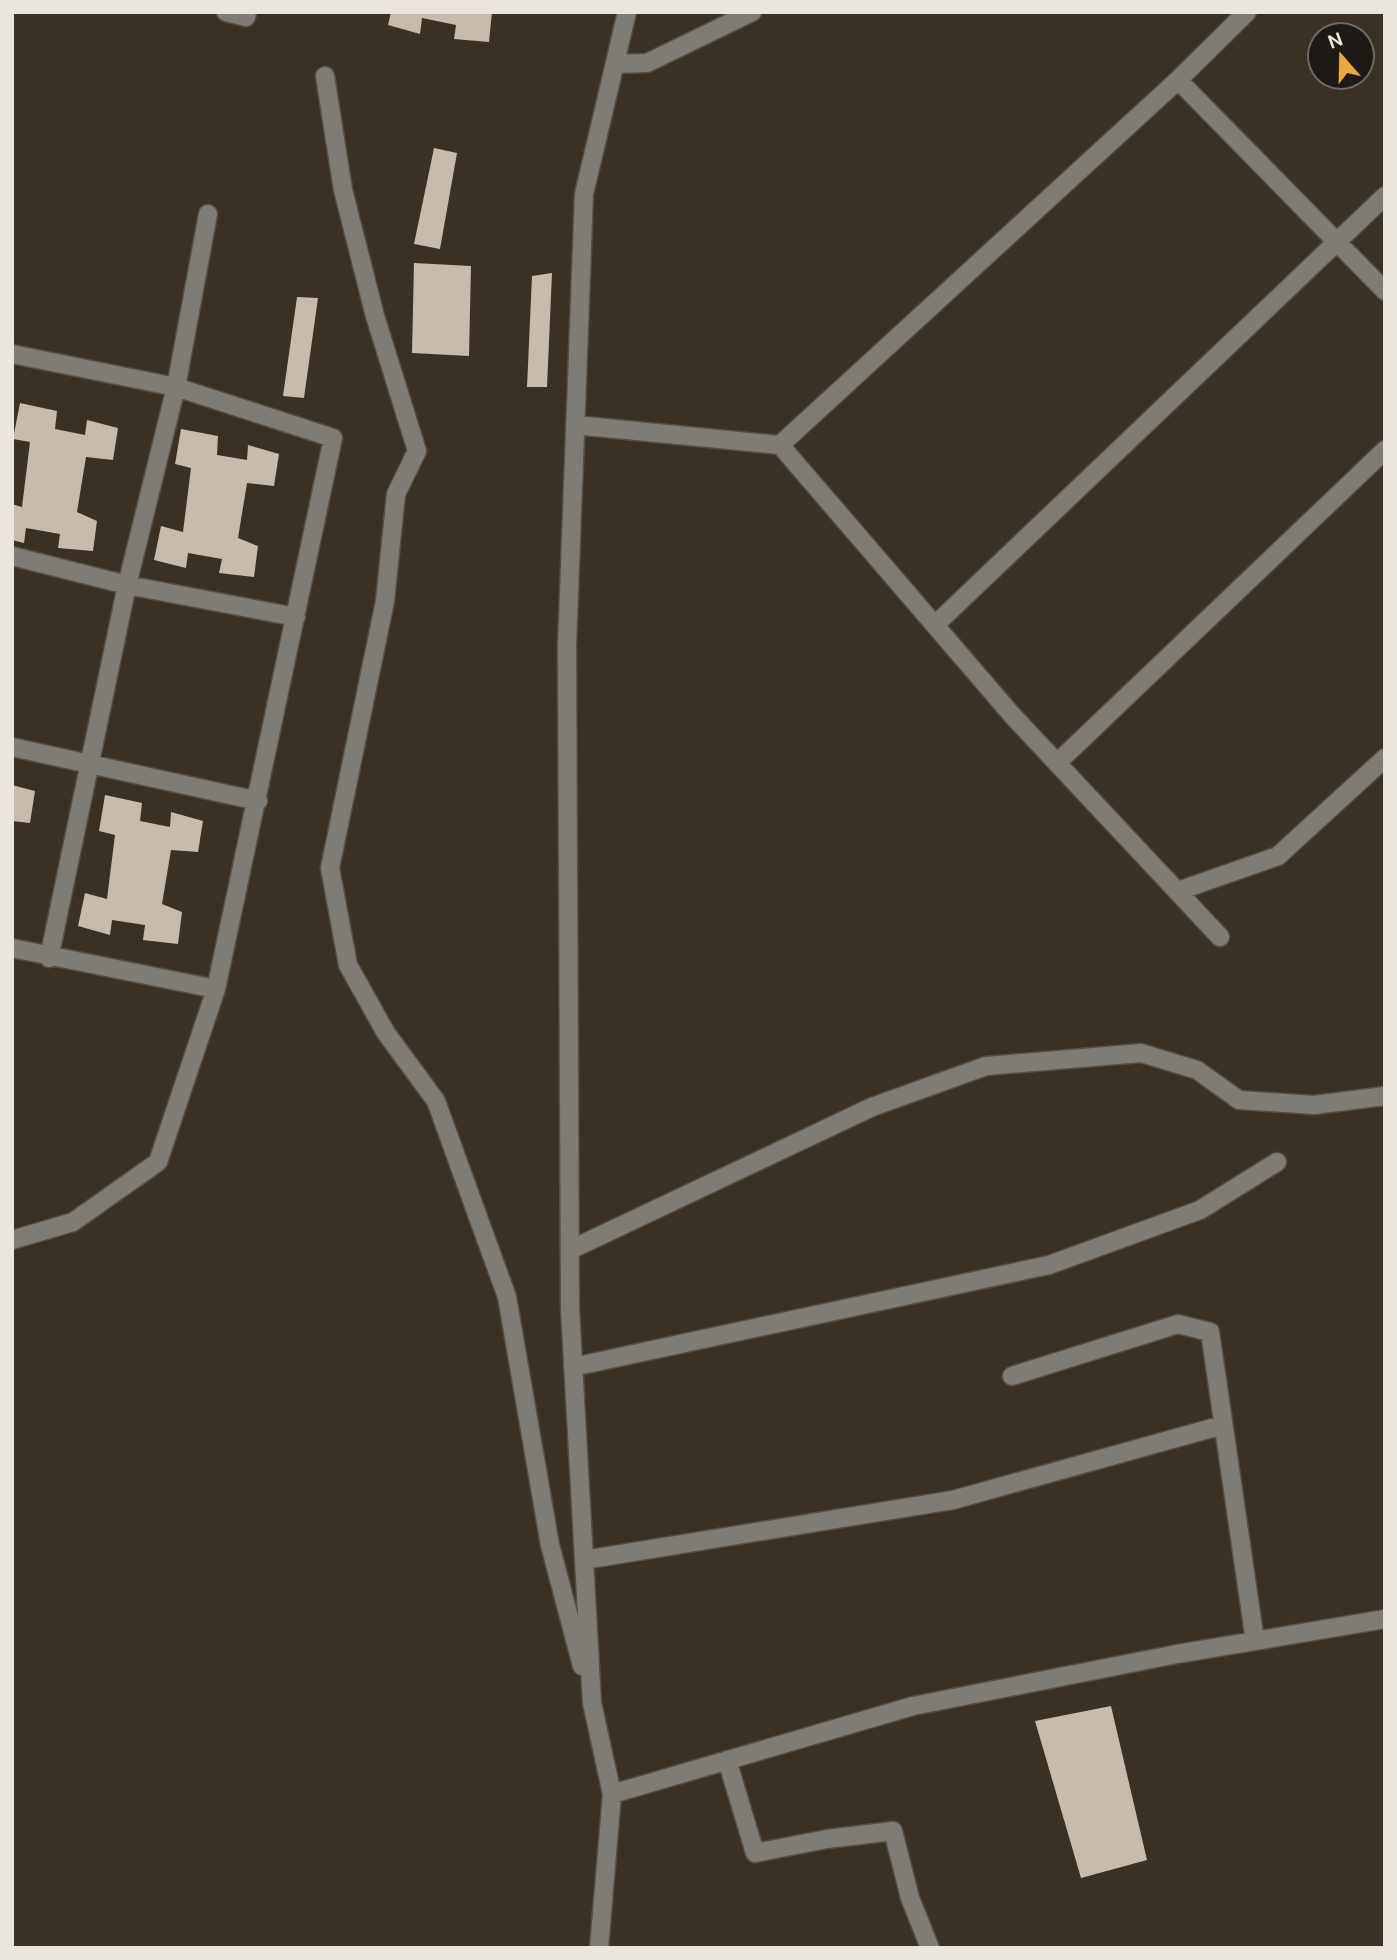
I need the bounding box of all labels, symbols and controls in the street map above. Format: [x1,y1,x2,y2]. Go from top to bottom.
north arrow [1306,21,1376,91]
text: N [1325,26,1346,55]

